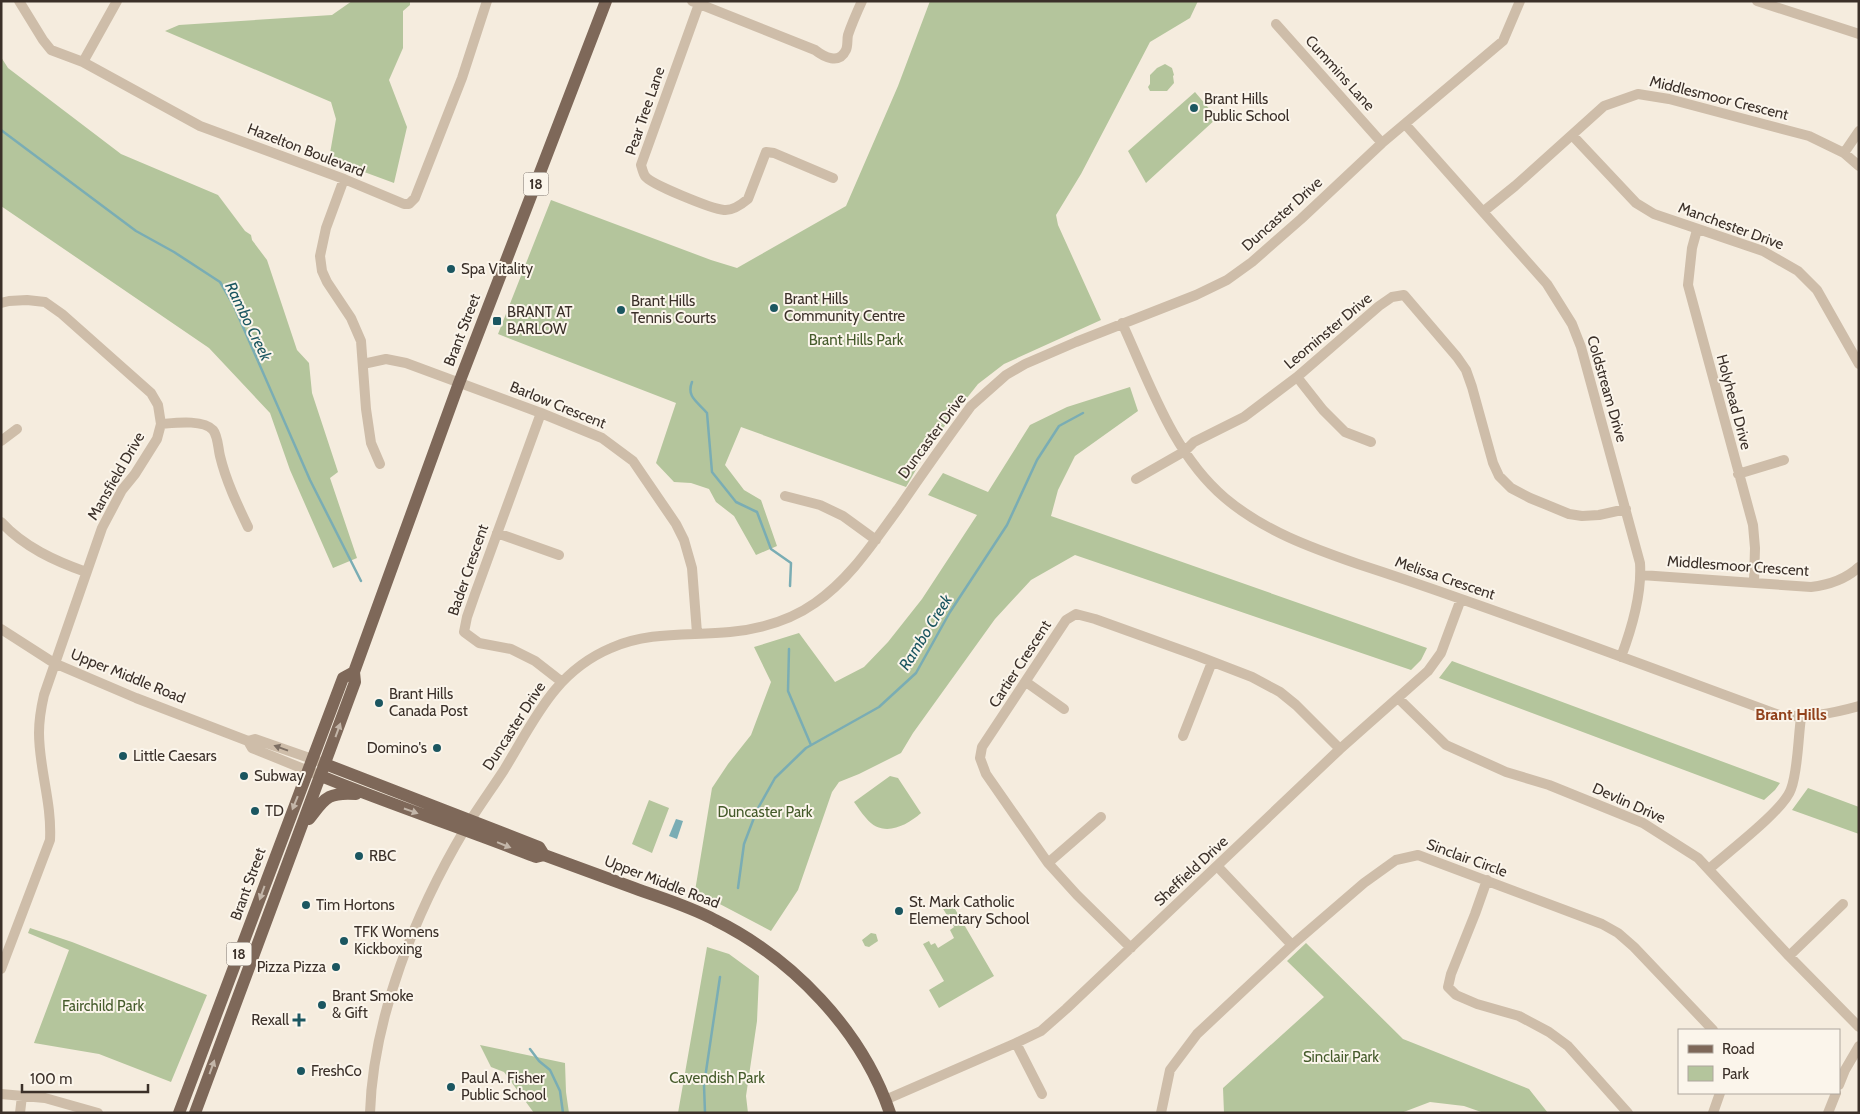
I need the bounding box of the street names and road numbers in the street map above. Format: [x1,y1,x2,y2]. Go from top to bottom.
street label: Cummins Lane [1301,32,1379,115]
street label: Pear Tree Lane [621,64,669,157]
street label: Middlesmoor Crescent [1648,72,1790,124]
street label: Hazelton Boulevard [245,119,367,181]
road number: 18 [524,172,548,195]
street label: Duncaster Drive [1238,173,1326,255]
street label: Manchester Drive [1676,199,1786,254]
street label: Leominster Drive [1281,289,1376,373]
street label: Brant Street [440,291,484,369]
street label: Coldstream Drive [1583,334,1631,445]
street label: Holyhead Drive [1713,352,1755,452]
street label: Barlow Crescent [507,378,609,432]
street label: Duncaster Drive [894,390,970,482]
street label: Mansfield Drive [84,429,149,523]
street label: Bader Crescent [444,522,492,618]
street label: Melissa Crescent [1393,552,1497,604]
street label: Middlesmoor Crescent [1666,552,1810,580]
street label: Cartier Crescent [985,617,1055,711]
street label: Upper Middle Road [68,645,188,707]
street label: Duncaster Drive [479,678,549,774]
street label: Devlin Drive [1590,779,1669,827]
street label: Sheffield Drive [1150,832,1232,910]
street label: Sinclair Circle [1424,835,1510,881]
street label: Brant Street [227,845,269,923]
street label: Upper Middle Road [602,852,722,912]
road number: 18 [226,942,252,966]

